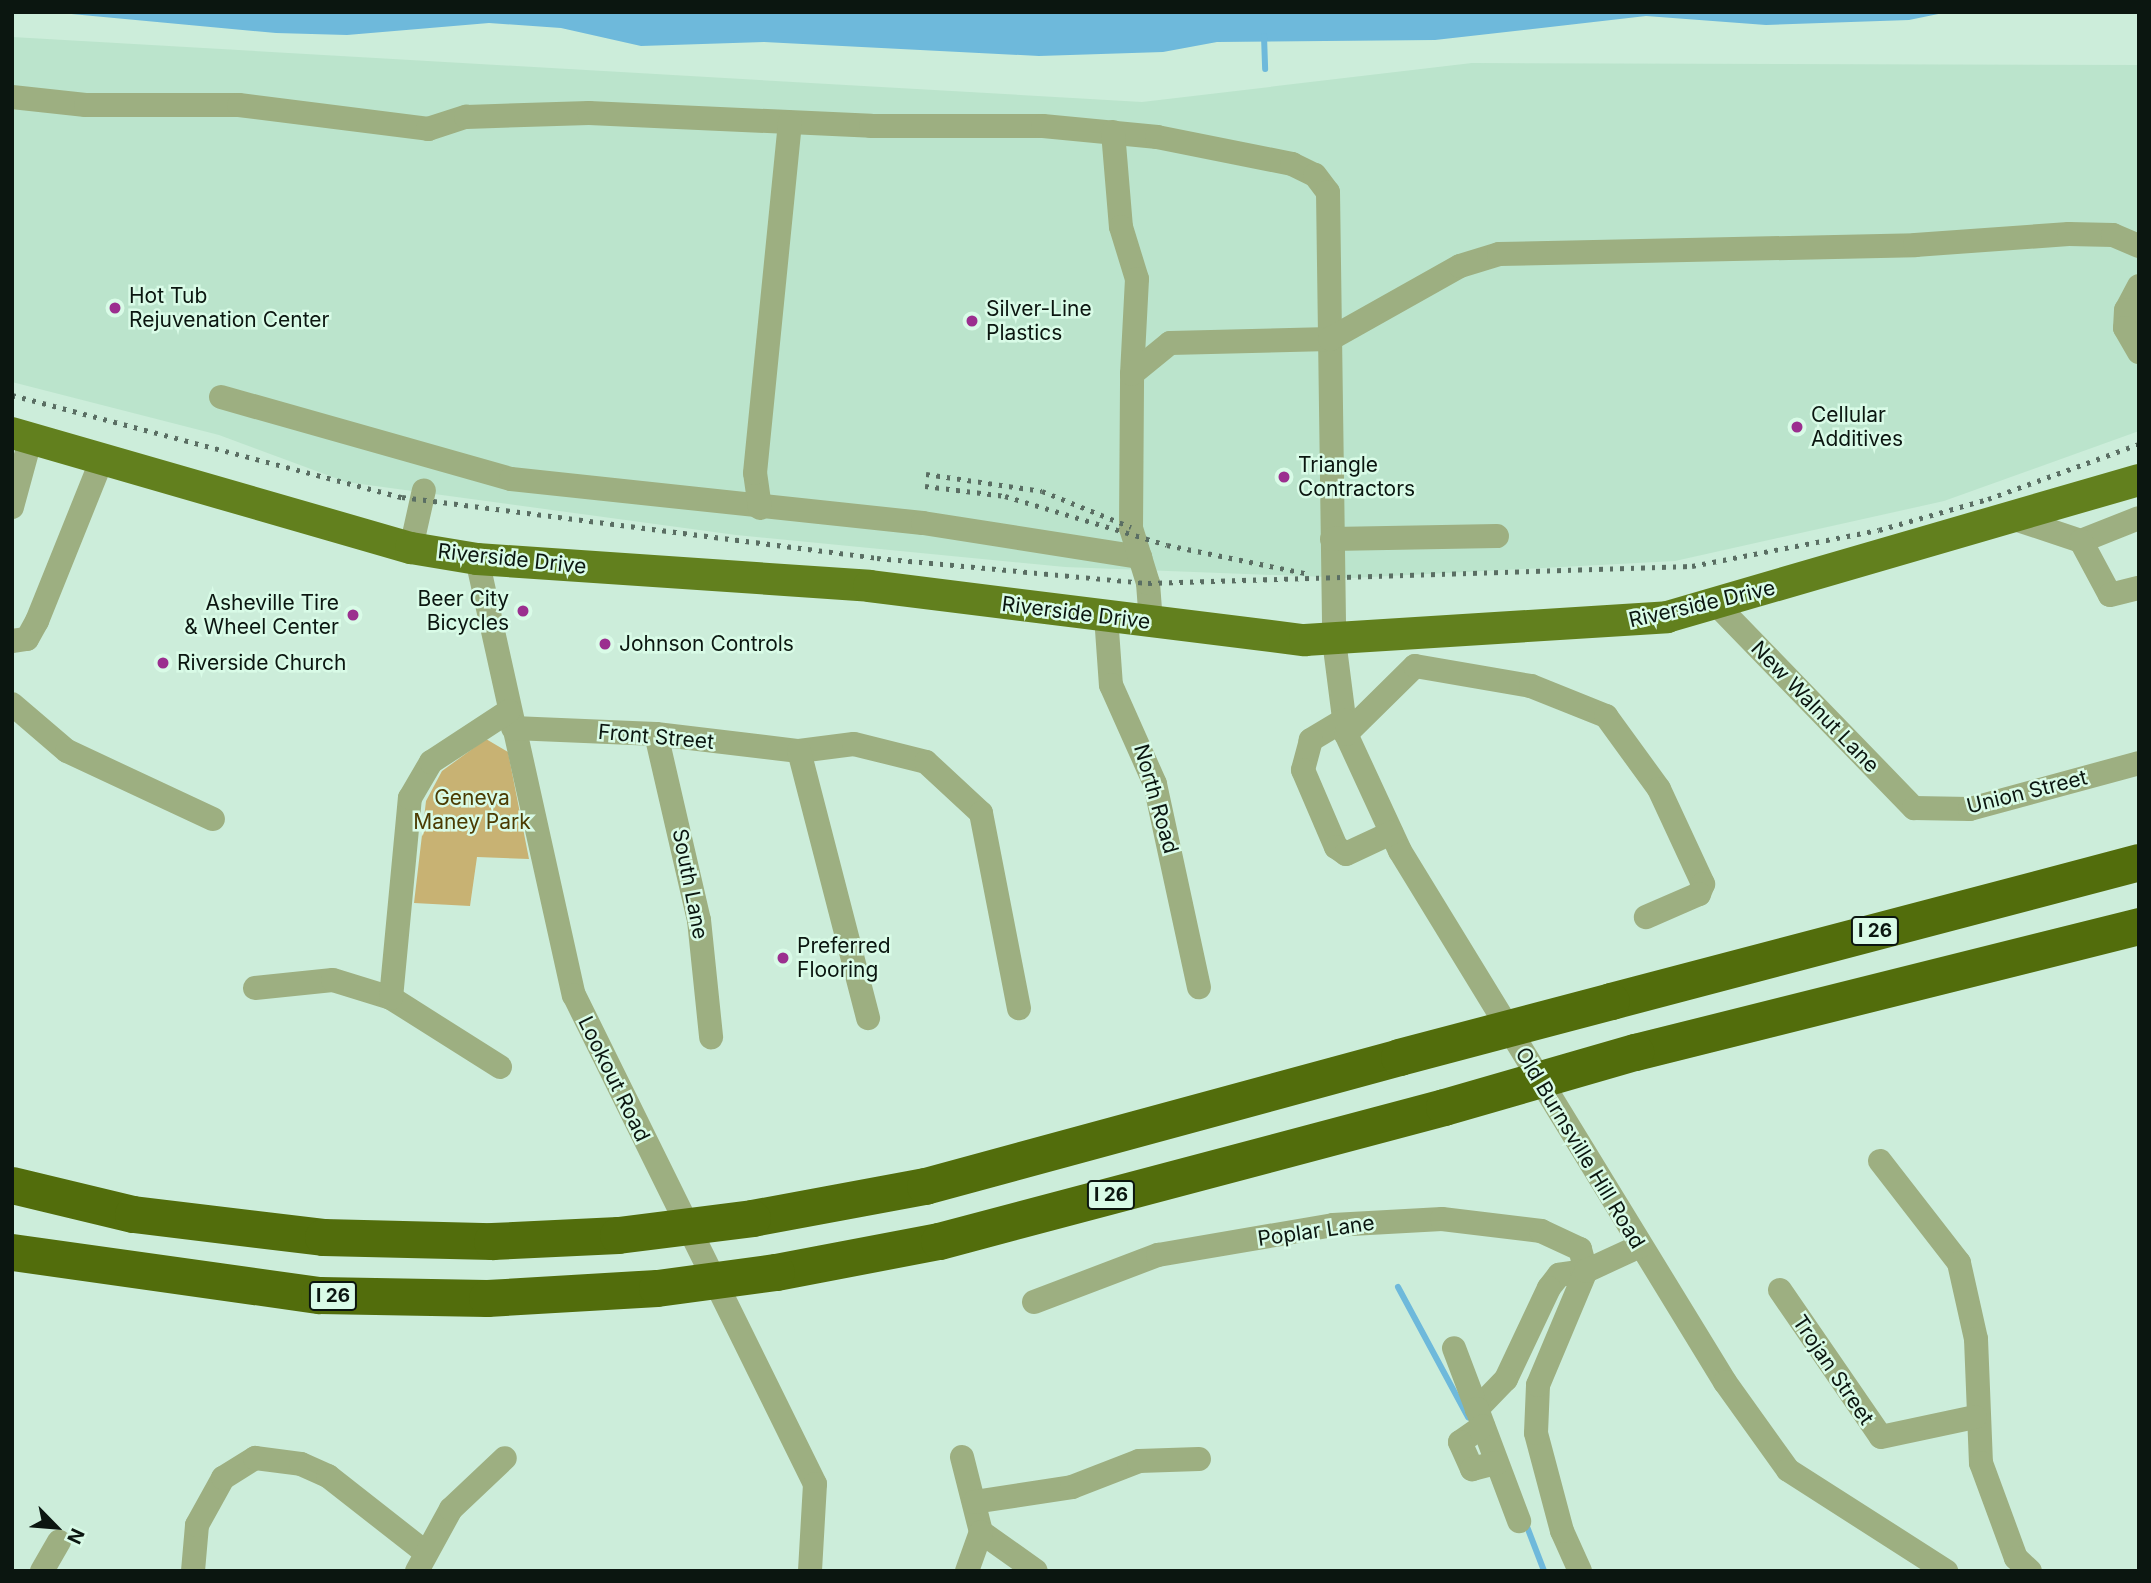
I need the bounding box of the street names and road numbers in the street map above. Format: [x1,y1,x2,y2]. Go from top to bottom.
street label: Riverside Drive [436,539,588,579]
street label: Riverside Drive [1626,575,1778,633]
street label: Riverside Drive [1000,591,1152,635]
street label: New Walnut Lane [1746,636,1884,778]
street label: Front Street [597,719,715,755]
street label: North Road [1128,741,1184,857]
street label: Union Street [1964,765,2090,819]
street label: South Lane [667,827,713,941]
road number: I 26 [1850,916,1899,946]
street label: Lookout Road [573,1012,655,1146]
street label: Old Burnsville Hill Road [1510,1043,1650,1253]
road number: I 26 [1086,1180,1136,1210]
street label: Poplar Lane [1256,1210,1376,1252]
road number: I 26 [308,1280,358,1312]
street label: Trojan Street [1787,1310,1879,1430]

